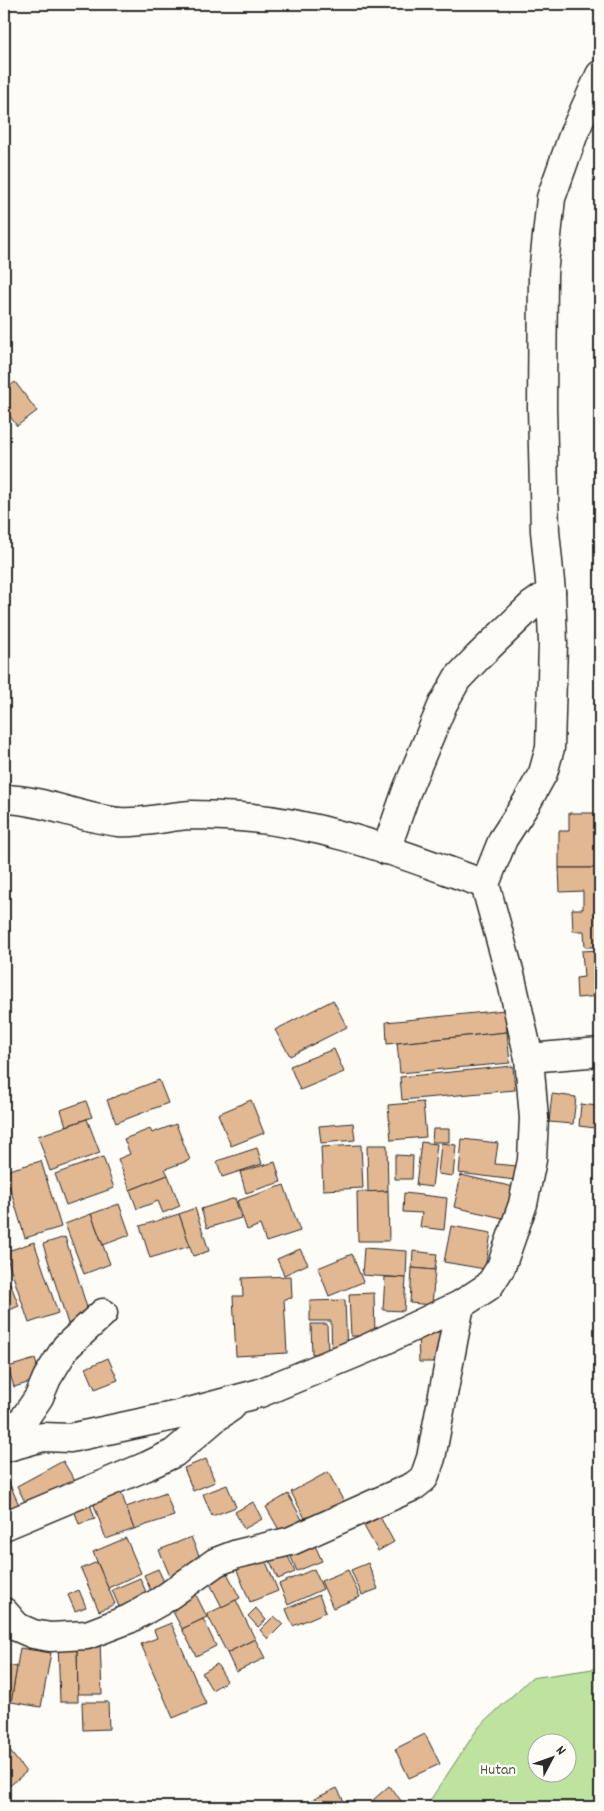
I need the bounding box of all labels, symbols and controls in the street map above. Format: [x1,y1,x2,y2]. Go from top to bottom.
north arrow [526,1734,576,1784]
text: N [550,1742,570,1760]
park label: Hutan [480,1759,516,1782]

